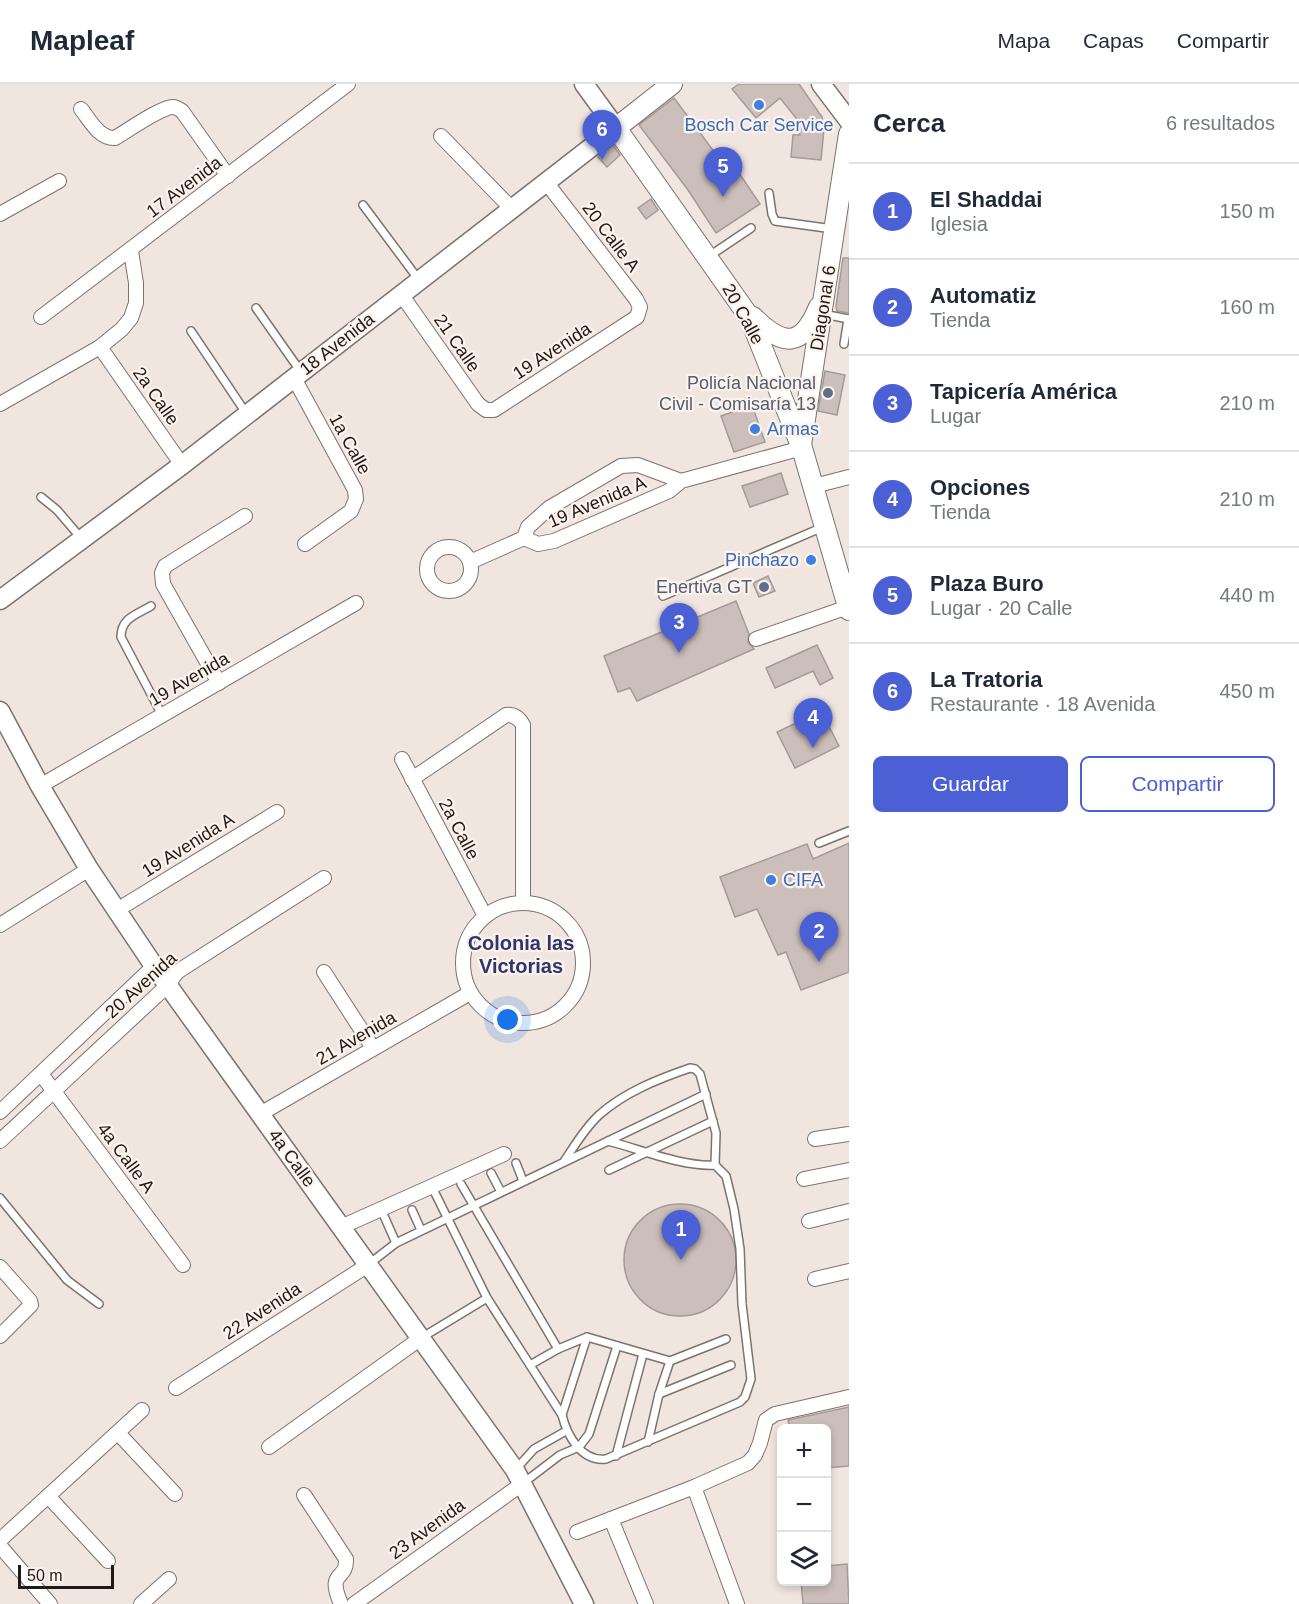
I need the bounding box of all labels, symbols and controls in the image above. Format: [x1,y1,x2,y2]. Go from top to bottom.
text: Mapleaf [30,25,134,56]
text: Mapa [998,29,1050,52]
text: Capas [1083,29,1144,52]
text: Compartir [1177,29,1269,52]
marker: Bosch Car Service [752,98,766,112]
text: Cerca [873,108,945,138]
pin: 6 [582,110,622,160]
text: 6 resultados [1166,112,1275,134]
place label: Bosch Car Service [684,115,834,135]
pin: 5 [704,147,742,197]
street label: 17 Avenida [143,152,226,222]
text: El Shaddai [930,187,1042,212]
street label: 20 Calle A [578,198,644,276]
text: 1 [887,200,898,222]
text: 150 m [1219,200,1275,222]
text: Iglesia [930,213,988,235]
street label: Diagonal 6 [806,264,840,352]
street label: 20 Calle [718,280,768,348]
text: Automatiz [930,283,1036,308]
text: 2 [887,296,898,318]
text: 160 m [1219,296,1275,318]
street label: 18 Avenida [296,308,379,379]
text: Tienda [930,309,990,331]
street label: 21 Calle [430,310,484,376]
street label: 19 Avenida [509,318,595,384]
street label: 2a Calle [129,363,183,429]
place label: Policía Nacional Civil - Comisaría 13 [659,373,816,414]
text: Tapicería América [930,379,1117,404]
marker: Policía Nacional Civil - Comisaría 13 [821,386,835,400]
text: 3 [887,392,898,414]
text: 210 m [1219,392,1275,414]
text: Lugar [930,405,981,427]
street label: 1a Calle [325,410,375,478]
place label: Armas [767,419,819,439]
marker: Armas [748,422,762,436]
street label: 19 Avenida A [545,472,649,532]
text: Opciones [930,475,1030,500]
text: 4 [887,488,898,510]
text: 210 m [1219,488,1275,510]
text: Tienda [930,501,990,523]
place label: Pinchazo [725,550,799,570]
marker: Pinchazo [804,553,818,567]
text: Plaza Buro [930,571,1044,596]
place label: Enertiva GT [656,577,752,597]
marker: Enertiva GT [757,580,771,594]
text: 5 [887,584,898,606]
text: 440 m [1219,584,1275,606]
text: Lugar · 20 Calle [930,597,1072,619]
pin: 3 [660,604,698,653]
street label: 19 Avenida [146,648,233,710]
text: La Tratoria [930,667,1042,692]
text: 6 [887,680,898,702]
text: 450 m [1219,680,1275,702]
text: Restaurante · 18 Avenida [930,693,1155,715]
pin: 4 [794,698,832,748]
button: Guardar [873,756,1068,812]
button: Compartir [1080,756,1275,812]
street label: 2a Calle [435,795,483,863]
street label: 19 Avenida A [138,809,238,881]
place label: CIFA [783,870,823,890]
marker: CIFA [764,873,778,887]
pin: 2 [800,912,838,962]
district label: Colonia las Victorias [468,932,574,977]
street label: 20 Avenida [101,947,181,1022]
your location [493,1005,522,1034]
street label: 21 Avenida [313,1007,400,1069]
street label: 4a Calle A [93,1119,159,1197]
street label: 4a Calle [264,1125,320,1191]
pin: 1 [662,1210,700,1260]
street label: 22 Avenida [219,1278,305,1344]
map controls [777,1424,831,1586]
button: + [777,1424,831,1478]
button: − [777,1478,831,1532]
street label: 23 Avenida [385,1494,470,1563]
button: layers [777,1532,831,1586]
scale bar [18,1562,114,1590]
text: 50 m [27,1567,63,1584]

